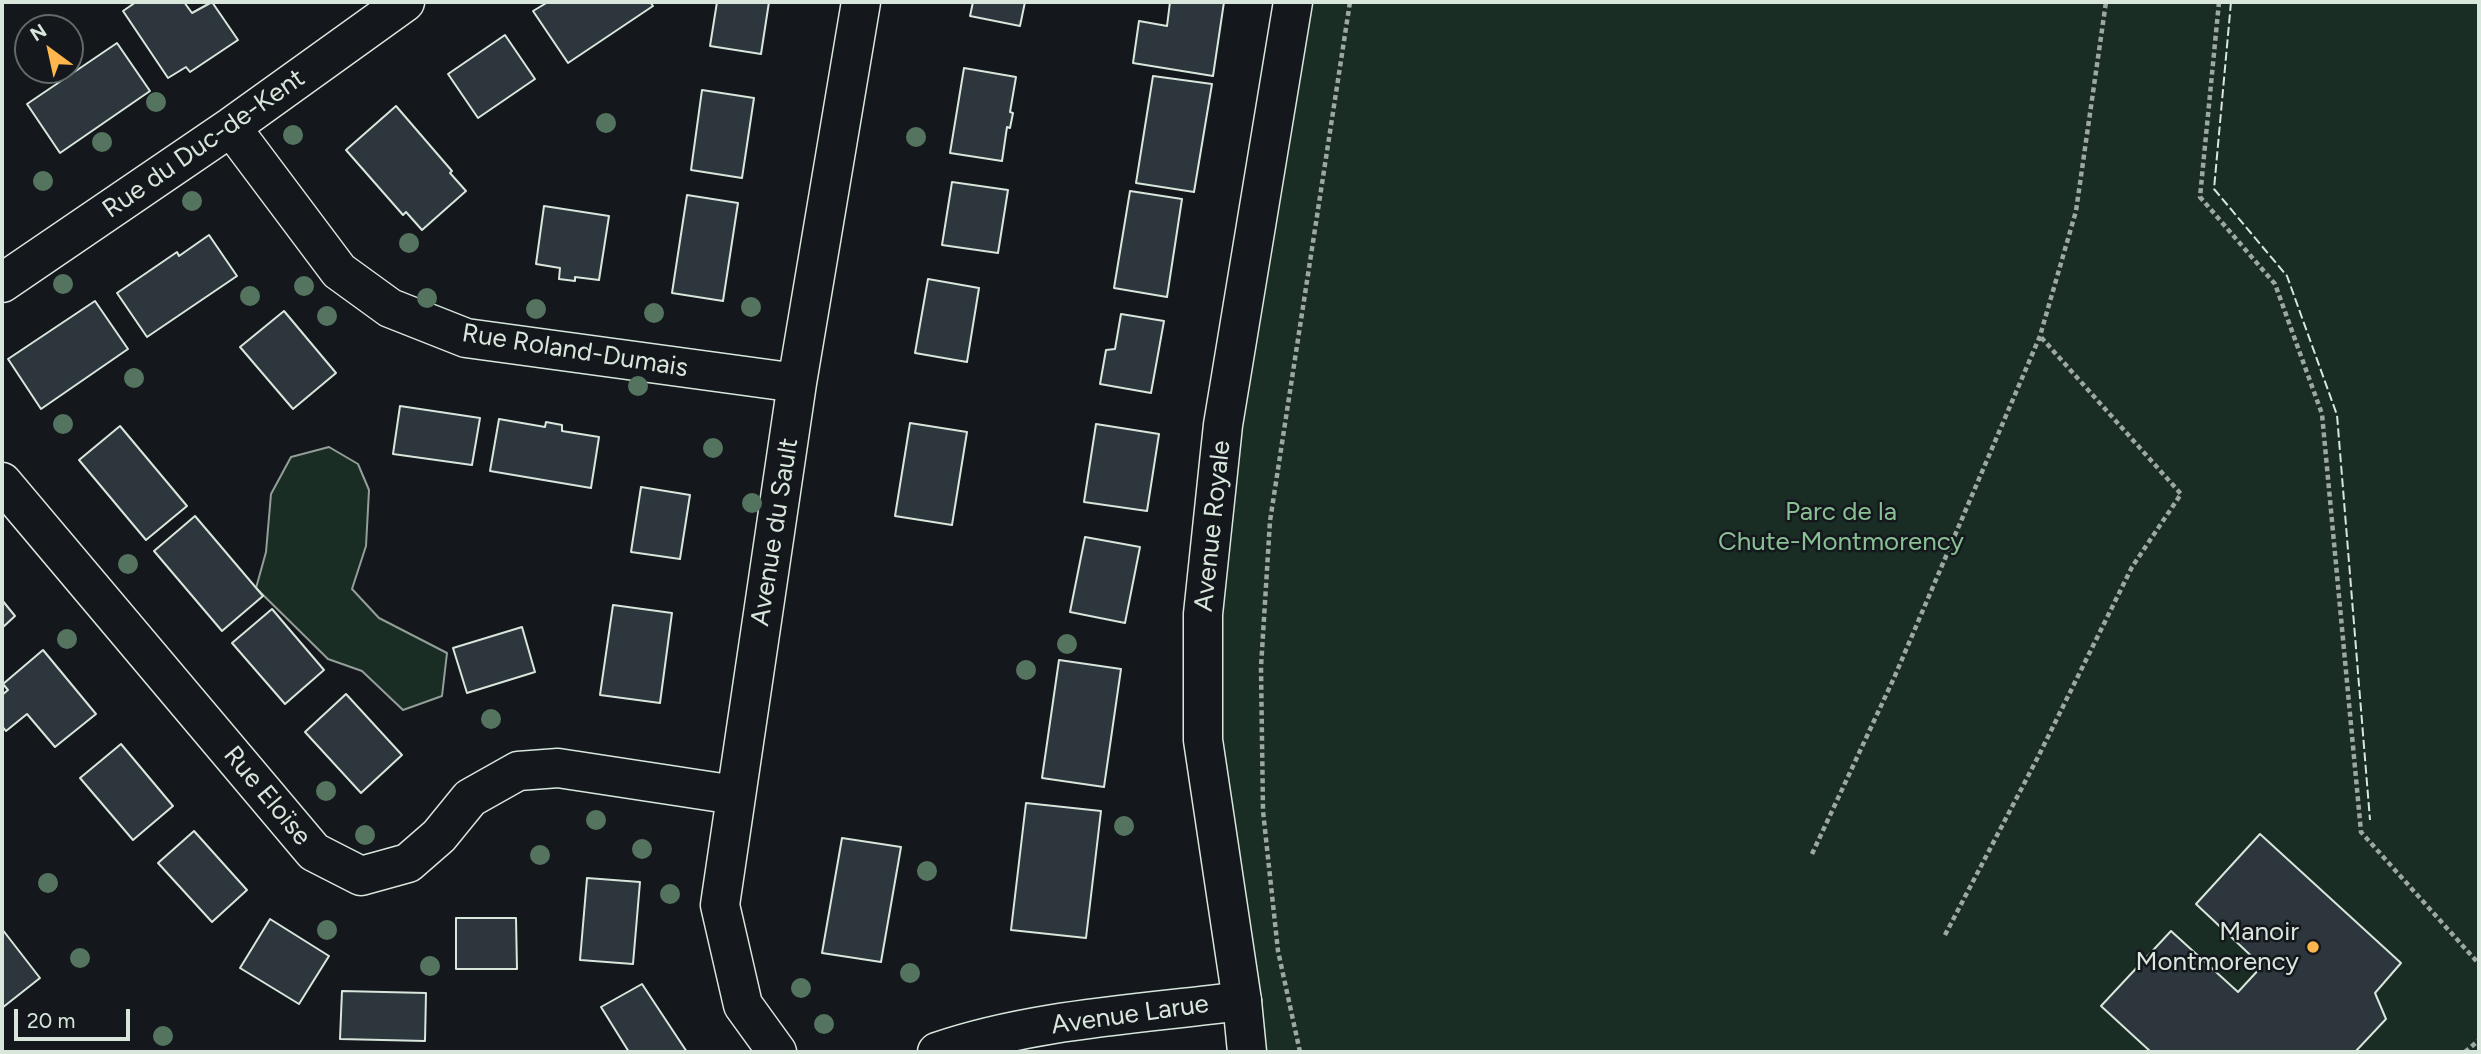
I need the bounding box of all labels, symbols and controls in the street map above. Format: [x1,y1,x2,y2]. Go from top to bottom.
north arrow [14,14,84,84]
text: N [26,19,51,46]
street label: Rue du Duc-de-Kent [97,63,311,225]
street label: Rue Roland-Dumais [460,318,690,384]
street label: Avenue du Sault [745,436,805,628]
street label: Avenue Royale [1189,439,1237,613]
park label: Parc de la Chute-Montmorency [1718,496,1964,558]
street label: Rue Eloïse [217,740,317,852]
place label: Manoir Montmorency [2135,916,2299,978]
marker: Manoir Montmorency [2305,939,2321,955]
street label: Avenue Larue [1049,989,1211,1041]
scale bar [18,995,133,1038]
text: 20 m [27,1008,75,1033]

